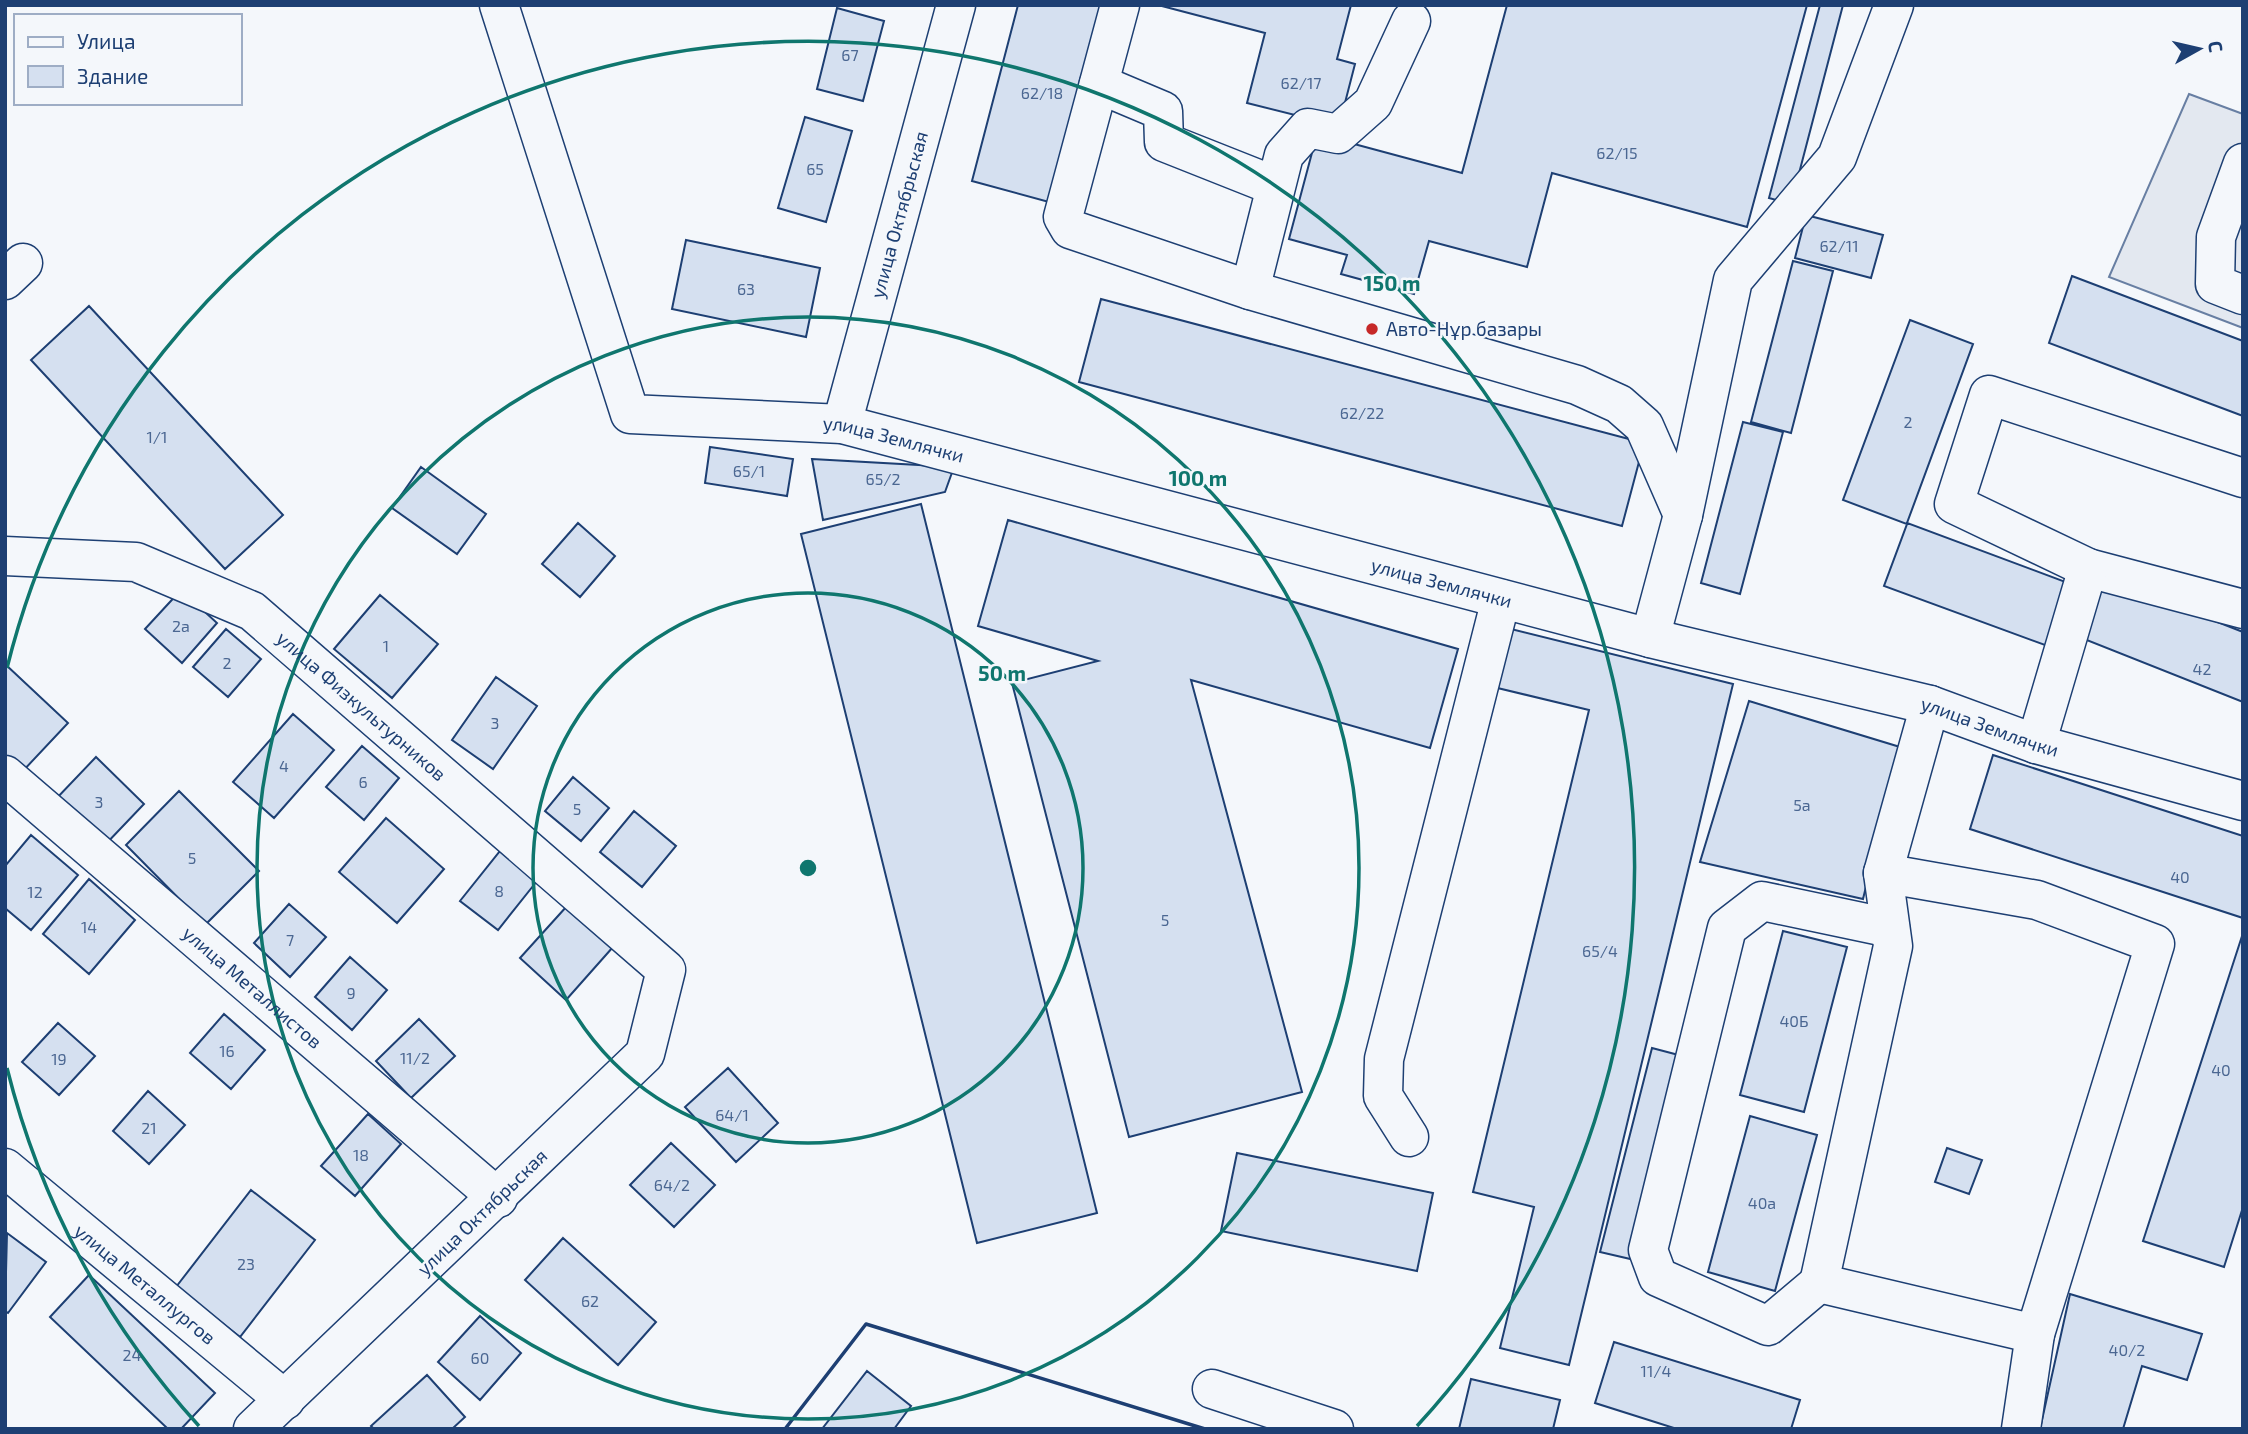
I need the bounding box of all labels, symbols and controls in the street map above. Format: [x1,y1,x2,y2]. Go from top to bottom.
legend [14,14,242,105]
north arrow [2164,14,2234,84]
text: Улица [77,28,136,53]
text: С [2204,39,2228,54]
house number: 67 [841,45,859,64]
text: Здание [77,63,148,88]
house number: 62/17 [1281,73,1321,92]
house number: 62/18 [1021,83,1063,102]
street label: улица Октябрьская [865,128,932,301]
house number: 62/15 [1596,143,1638,162]
house number: 65 [806,159,824,178]
house number: 62/11 [1819,236,1859,255]
text: 150 m [1364,270,1420,295]
house number: 63 [737,279,755,298]
place label: Авто-Нұр базары [1386,317,1542,340]
marker: Авто-Нұр базары [1364,321,1380,337]
house number: 62/22 [1340,403,1384,422]
street label: улица Землячки [822,411,967,467]
house number: 2 [1904,412,1913,431]
house number: 1/1 [146,427,168,446]
house number: 65/1 [733,461,765,480]
text: 100 m [1169,465,1227,490]
house number: 65/2 [866,469,901,488]
street label: улица Землячки [1369,553,1515,612]
house number: 2а [172,616,190,635]
street label: улица Физкультурников [272,626,451,785]
house number: 1 [383,636,389,655]
house number: 2 [223,653,232,672]
house number: 42 [2193,659,2211,678]
text: 50 m [978,660,1026,685]
street label: улица Землячки [1919,691,2061,761]
house number: 3 [491,713,499,732]
house number: 4 [279,756,289,775]
house number: 6 [358,772,368,791]
house number: 3 [95,792,103,811]
house number: 5а [1793,795,1811,814]
house number: 5 [573,799,581,818]
house number: 5 [188,848,196,867]
centre of rings [796,856,820,880]
house number: 40 [2170,867,2190,886]
house number: 8 [494,881,504,900]
house number: 12 [27,882,43,901]
house number: 5 [1161,910,1169,929]
house number: 14 [81,917,97,936]
street label: улица Металлистов [178,921,327,1053]
house number: 7 [286,930,294,949]
house number: 65/4 [1582,941,1618,960]
house number: 9 [346,983,356,1002]
house number: 40Б [1779,1011,1809,1030]
house number: 16 [219,1041,235,1060]
house number: 11/2 [400,1048,430,1067]
house number: 19 [51,1049,67,1068]
house number: 40 [2211,1060,2231,1079]
house number: 64/1 [715,1105,749,1124]
house number: 21 [141,1118,157,1137]
street label: улица Октябрьская [412,1144,552,1280]
house number: 18 [353,1145,369,1164]
house number: 64/2 [654,1175,690,1194]
house number: 40а [1748,1193,1776,1212]
street label: улица Металлургов [70,1219,221,1349]
house number: 23 [237,1254,255,1273]
house number: 62 [581,1291,599,1310]
house number: 40/2 [2109,1340,2145,1359]
house number: 24 [123,1345,142,1364]
house number: 60 [471,1348,489,1367]
house number: 11/4 [1641,1361,1672,1380]

